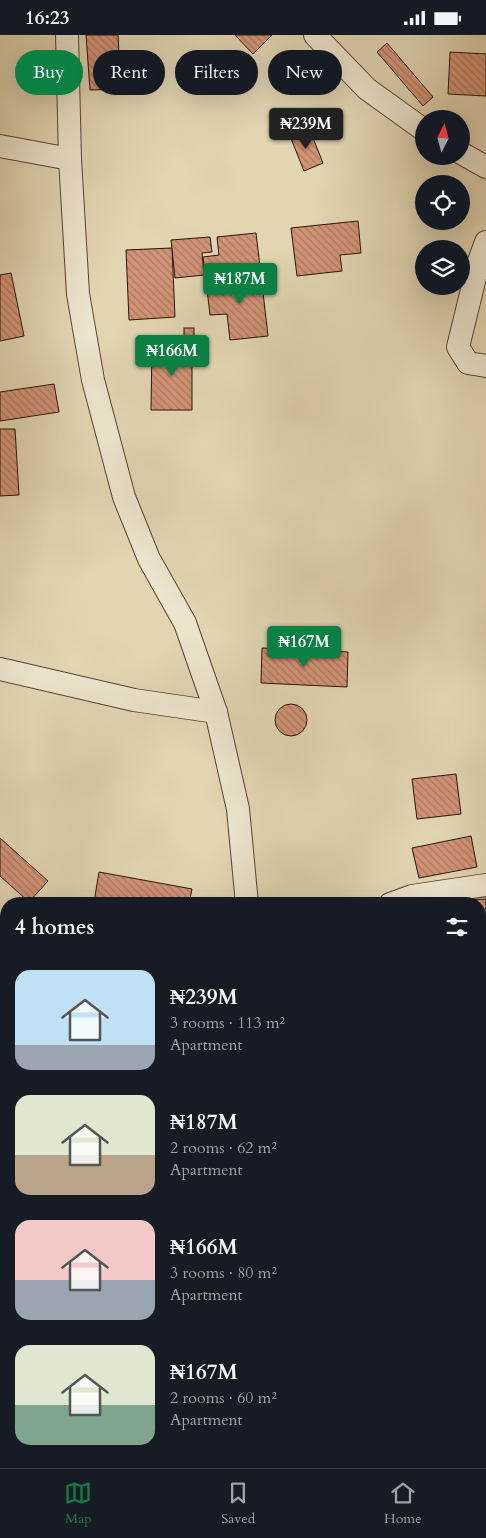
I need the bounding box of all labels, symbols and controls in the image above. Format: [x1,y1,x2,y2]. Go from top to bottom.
text: 16:23 [25,5,69,31]
chip: Buy [15,50,83,95]
chip: Rent [93,50,165,95]
chip: Filters [175,50,258,95]
chip: New [268,50,342,95]
pin: ₦239M [271,107,341,150]
north arrow [415,110,470,165]
map controls [415,110,470,295]
text: ₦239M [280,113,332,135]
button: locate [415,175,470,230]
button: layers [415,240,470,295]
pin: ₦187M [205,263,275,305]
text: ₦187M [214,268,266,290]
pin: ₦166M [137,335,207,377]
text: ₦166M [146,340,198,362]
pin: ₦167M [269,625,339,668]
text: ₦167M [278,631,330,653]
text: 4 homes [15,913,94,942]
icon: filters [443,913,471,941]
text: ₦239M [170,983,238,1012]
icon: home [55,990,115,1050]
text: 3 rooms · 113 m² [170,1012,285,1034]
text: Apartment [170,1034,243,1056]
text: ₦187M [170,1108,238,1137]
icon: home [55,1115,115,1175]
text: 2 rooms · 62 m² [170,1137,277,1159]
text: Apartment [170,1159,243,1181]
text: ₦166M [170,1233,238,1262]
icon: home [55,1240,115,1300]
text: 3 rooms · 80 m² [170,1262,277,1284]
text: Apartment [170,1284,243,1306]
text: ₦167M [170,1358,238,1387]
icon: home [55,1365,115,1425]
text: 2 rooms · 60 m² [170,1387,277,1409]
text: Apartment [170,1409,243,1431]
tab: Map [64,1479,92,1528]
tab: Saved [221,1479,255,1528]
tab: Home [384,1479,422,1528]

